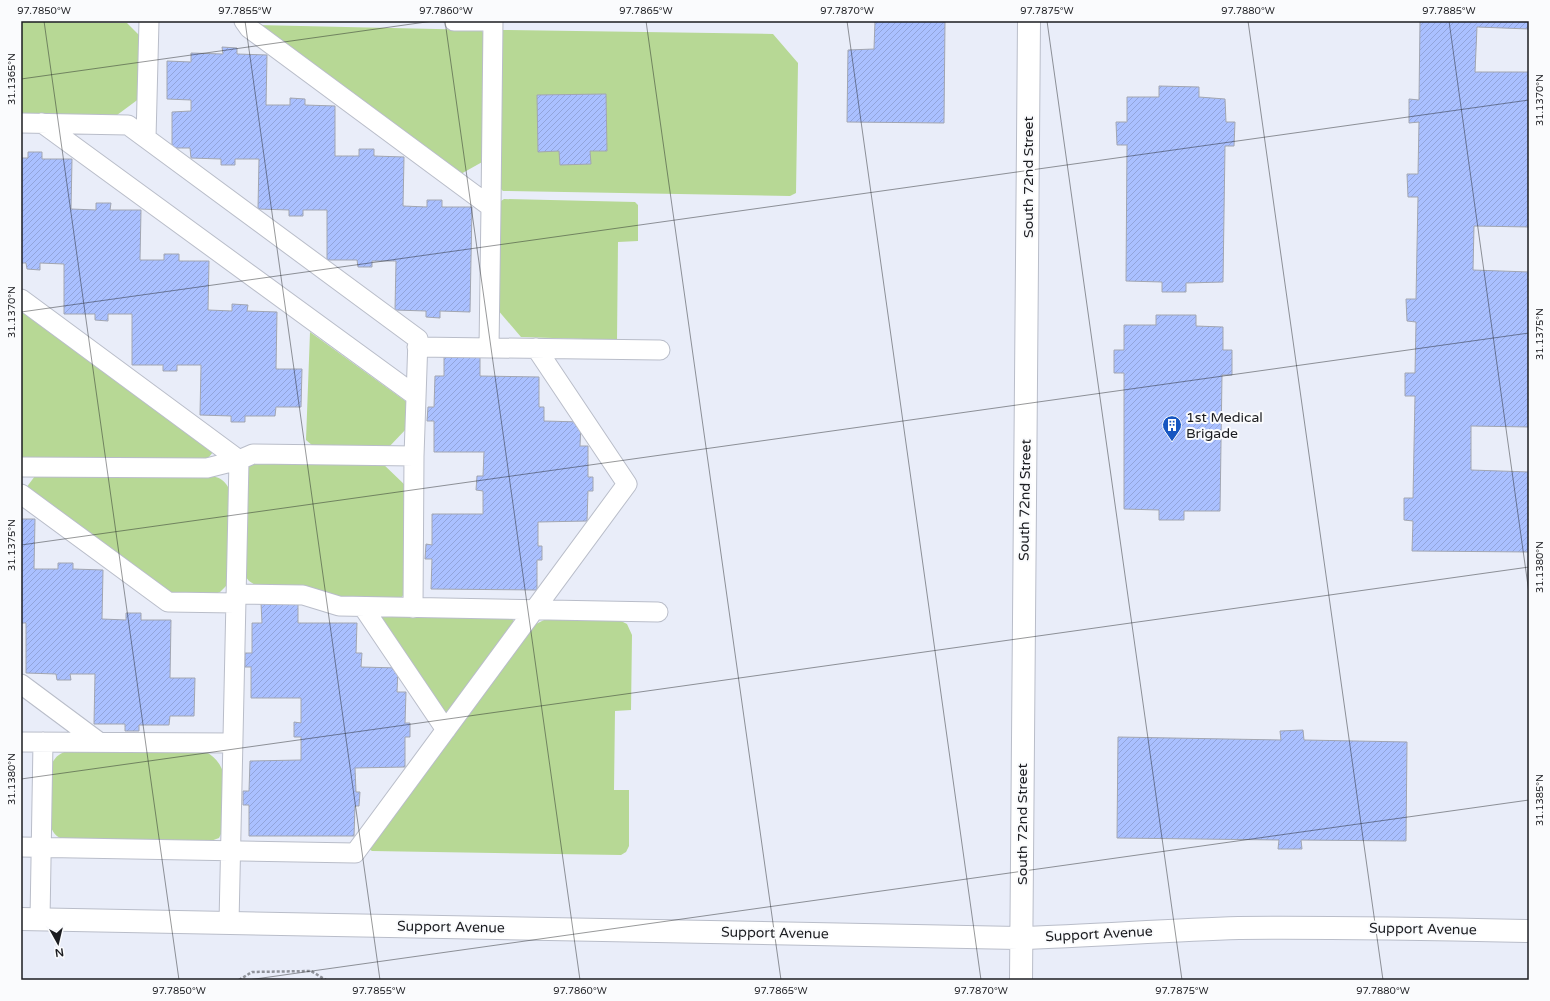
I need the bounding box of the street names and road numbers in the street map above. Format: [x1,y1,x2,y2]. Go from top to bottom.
street label: South 72nd Street [1020,115,1037,238]
street label: South 72nd Street [1015,438,1035,561]
street label: South 72nd Street [1014,762,1031,885]
street label: Support Avenue [397,918,505,936]
street label: Support Avenue [1369,920,1477,938]
street label: Support Avenue [1045,923,1153,945]
street label: Support Avenue [721,924,829,942]

